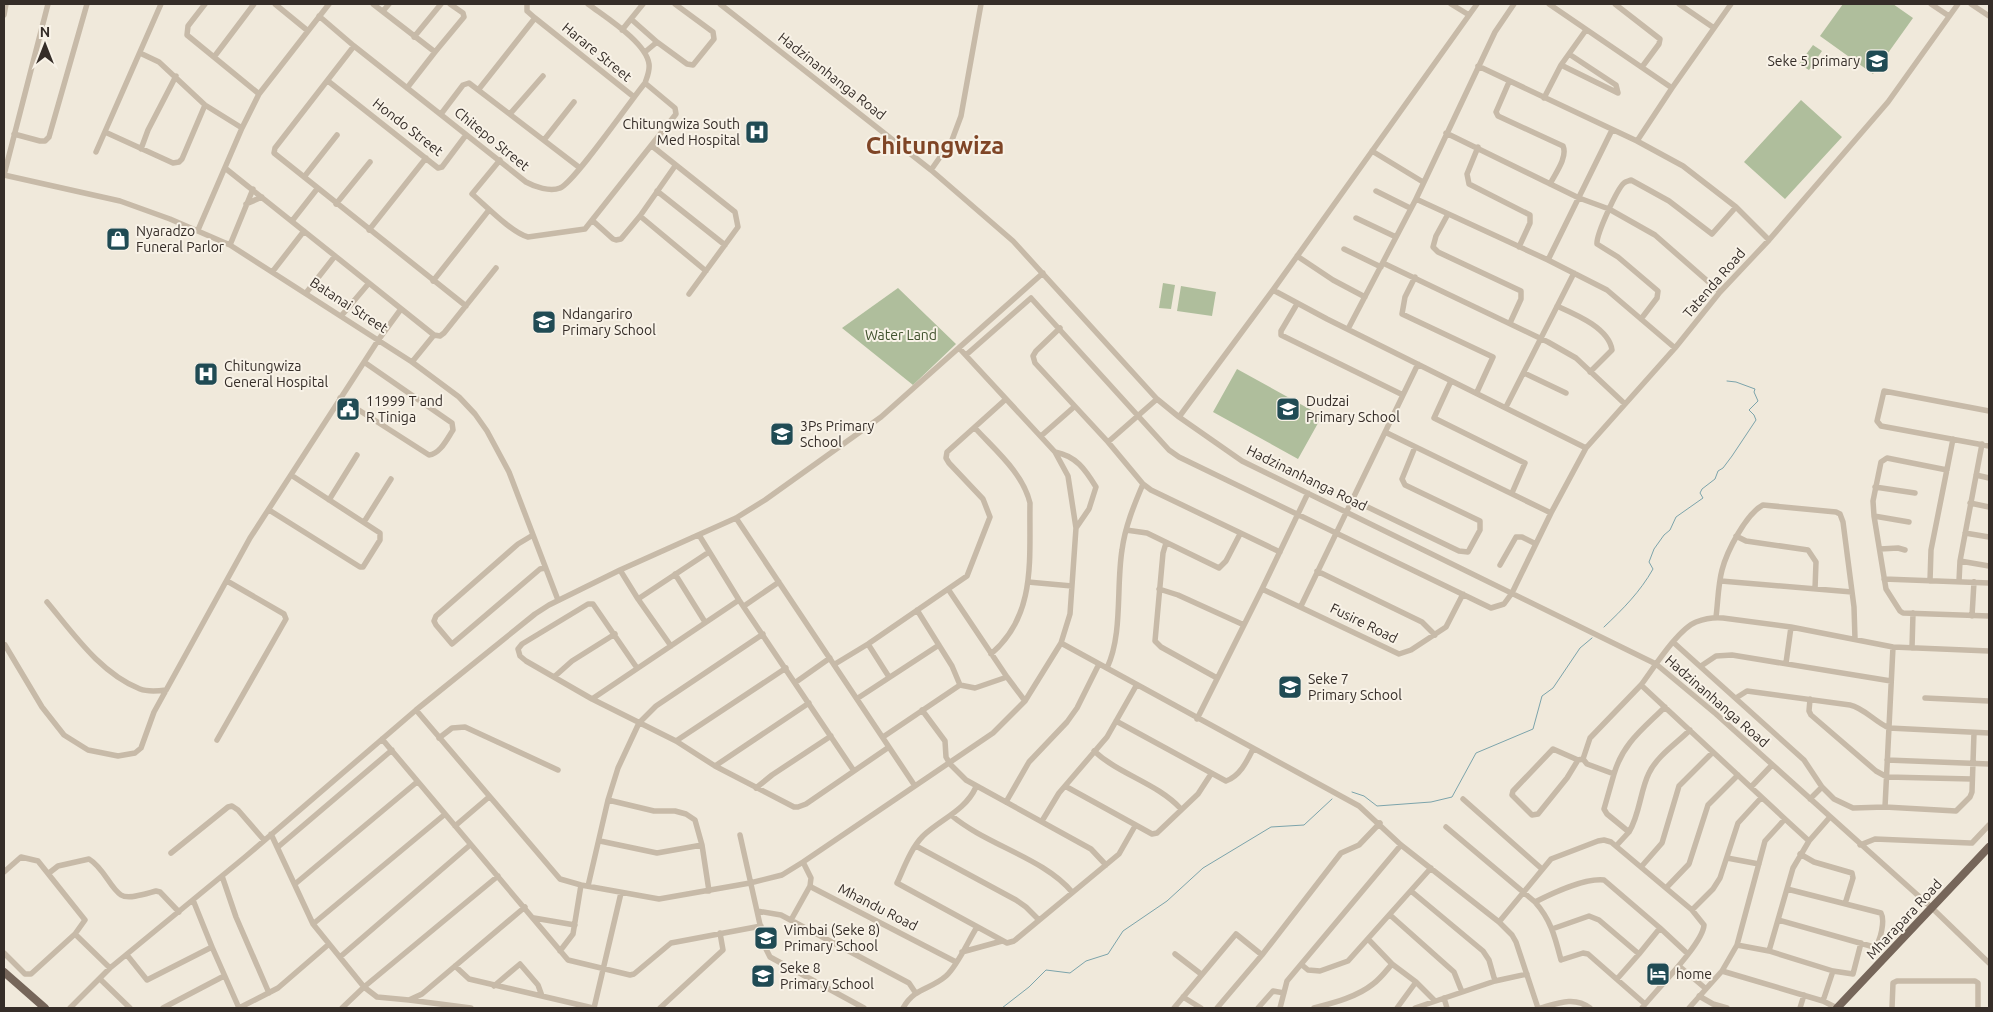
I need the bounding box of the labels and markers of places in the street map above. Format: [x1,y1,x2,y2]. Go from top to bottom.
school or university icon: Seke 5 primary [1864,48,1890,74]
place label: Seke 5 primary [1768,53,1860,69]
place label: Chitungwiza South Med Hospital [622,116,740,148]
hospital icon: Chitungwiza South Med Hospital [744,119,770,145]
place label: Nyaradzo Funeral Parlor [136,223,225,255]
shop icon: Nyaradzo Funeral Parlor [105,226,131,252]
place label: Ndangariro Primary School [562,306,656,338]
school or university icon: Ndangariro Primary School [531,309,557,335]
place label: Chitungwiza General Hospital [224,358,328,390]
hospital icon: Chitungwiza General Hospital [193,361,219,387]
place label: 11999 T and R Tiniga [366,393,443,425]
place label: Dudzai Primary School [1306,393,1400,425]
public building icon: 11999 T and R Tiniga [335,396,361,422]
school or university icon: Dudzai Primary School [1275,396,1301,422]
place label: 3Ps Primary School [800,418,875,450]
school or university icon: 3Ps Primary School [769,421,795,447]
place label: Seke 7 Primary School [1308,671,1402,703]
school or university icon: Seke 7 Primary School [1277,674,1303,700]
place label: Vimbai (Seke 8) Primary School [784,922,880,954]
school or university icon: Vimbai (Seke 8) Primary School [753,925,779,951]
place label: Seke 8 Primary School [780,960,874,992]
hotel icon: home [1645,961,1671,987]
school or university icon: Seke 8 Primary School [750,963,776,989]
place label: home [1676,966,1712,982]

